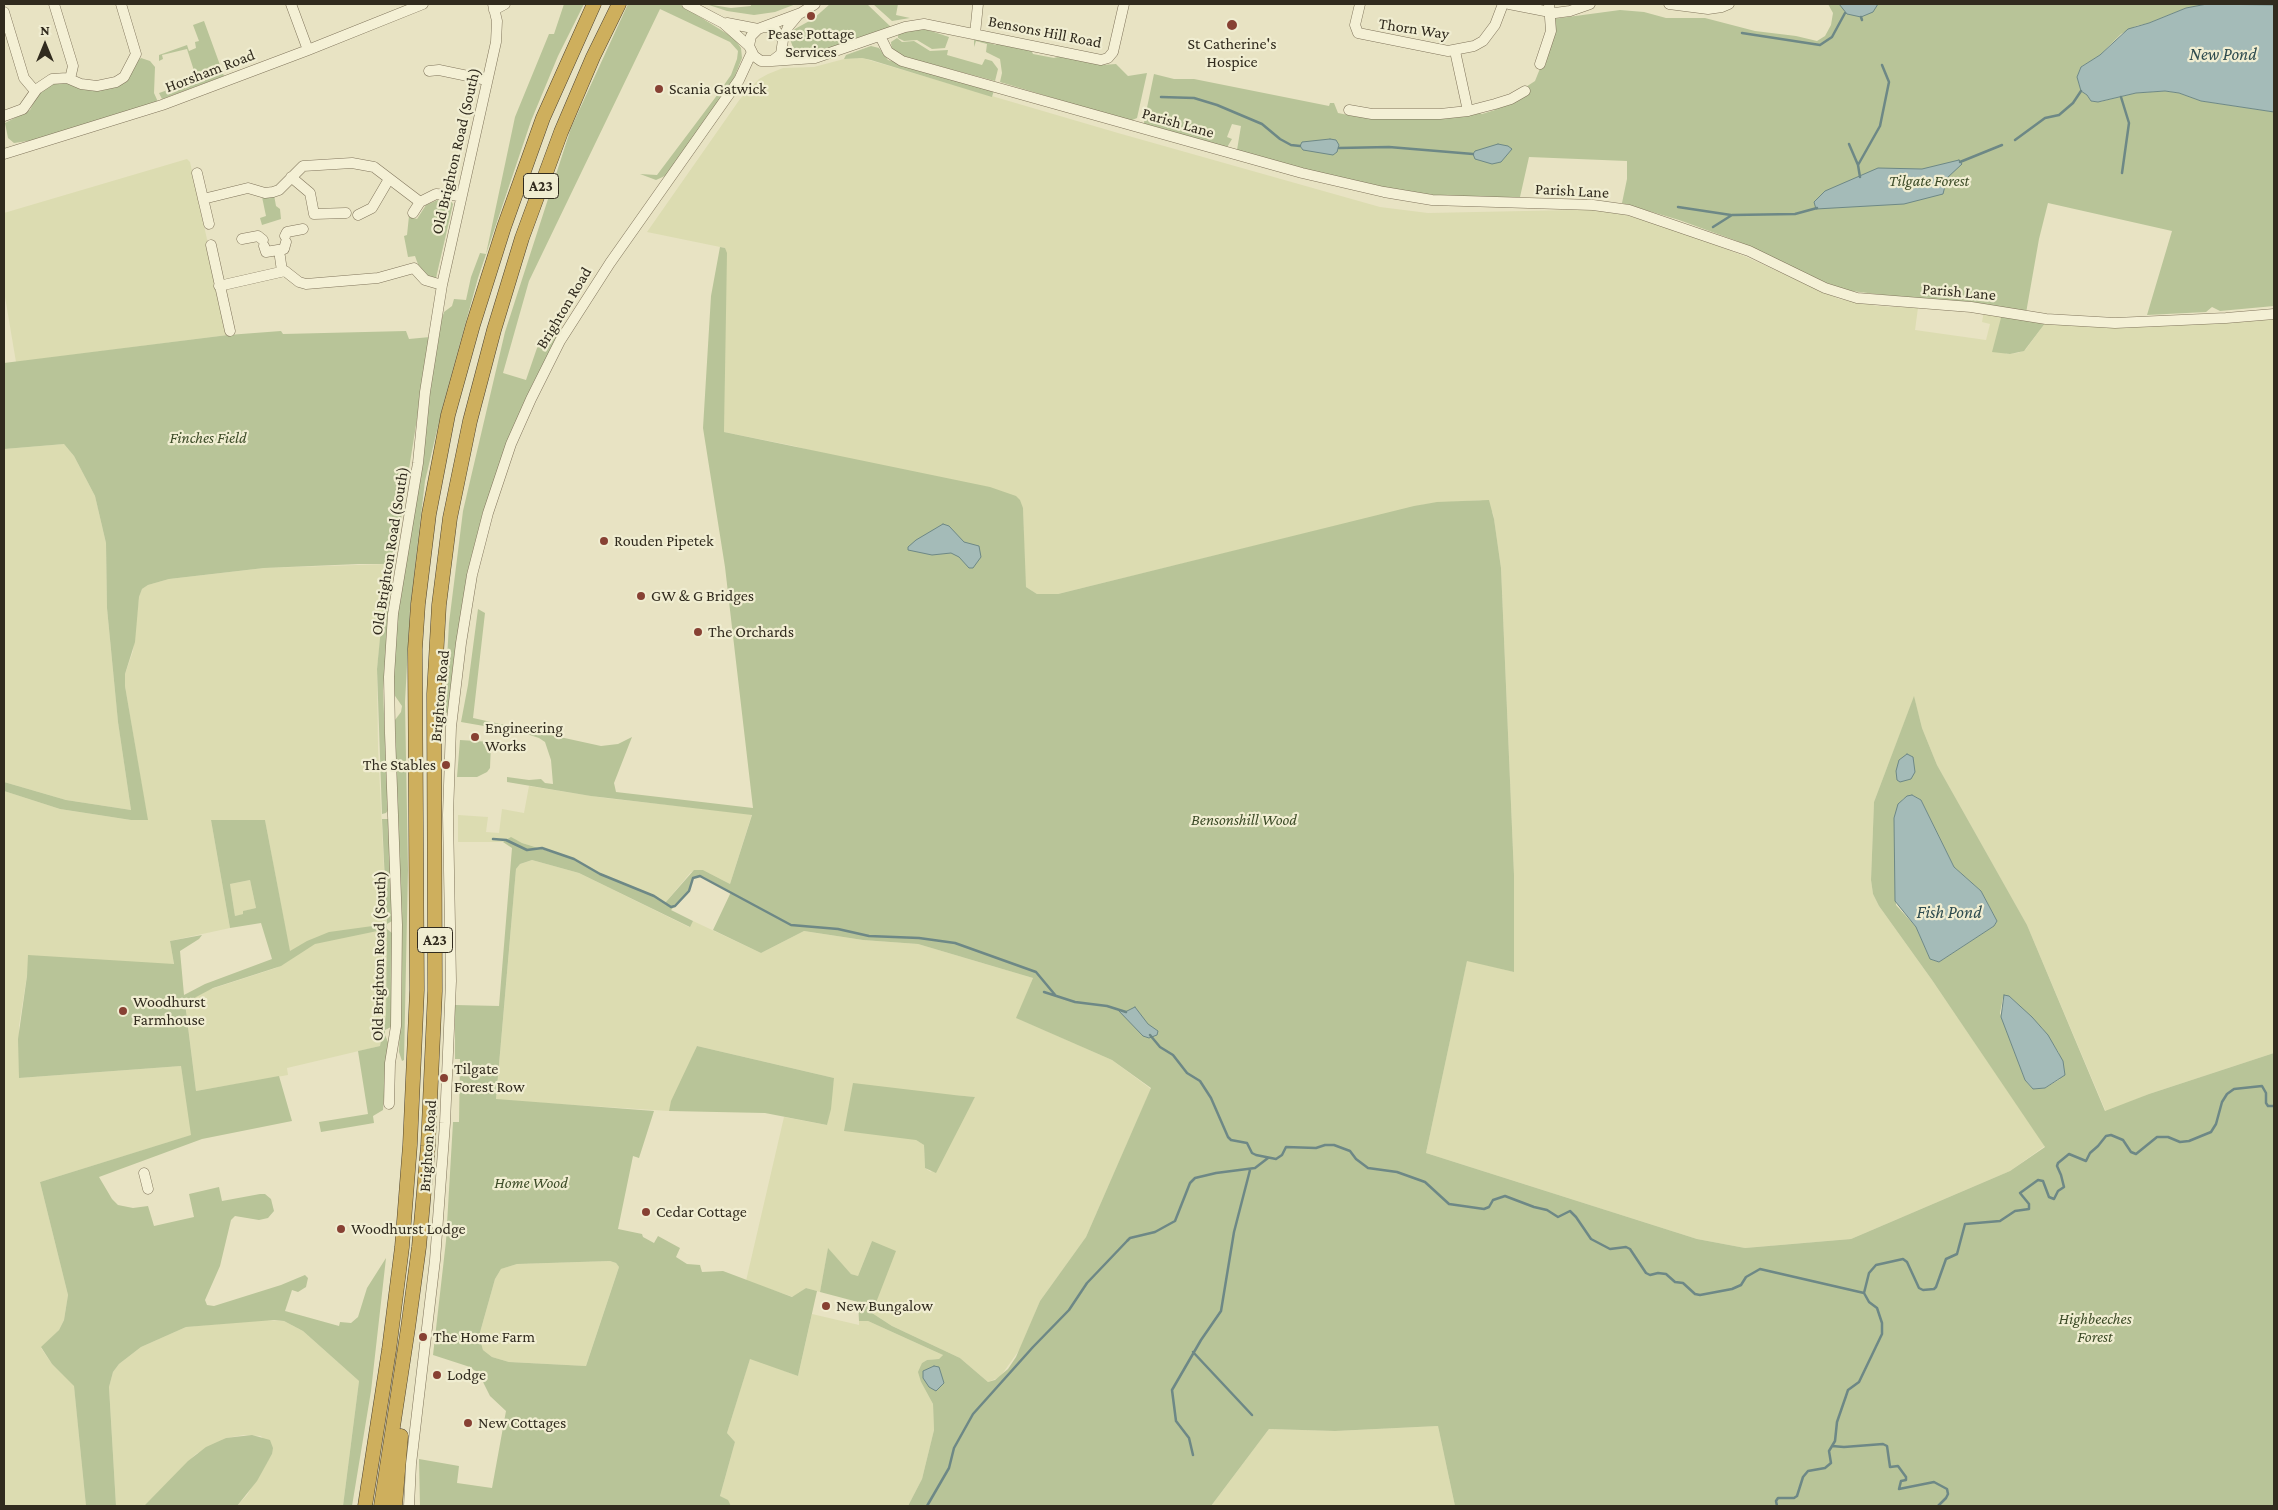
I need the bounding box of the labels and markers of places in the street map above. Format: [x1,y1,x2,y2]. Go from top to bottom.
marker: Pease Pottage Services [805,10,817,22]
marker: St Catherine's Hospice [1225,18,1239,32]
place label: Pease Pottage Services [768,24,854,62]
place label: St Catherine's Hospice [1188,34,1276,72]
place label: Scania Gatwick [669,79,767,99]
marker: Scania Gatwick [653,83,665,95]
place label: Rouden Pipetek [614,531,714,551]
marker: Rouden Pipetek [598,535,610,547]
place label: GW & G Bridges [651,586,754,606]
marker: GW & G Bridges [635,590,647,602]
place label: The Orchards [708,622,794,642]
marker: The Orchards [692,626,704,638]
place label: Engineering Works [485,718,563,756]
marker: Engineering Works [469,731,481,743]
place label: The Stables [363,755,436,775]
marker: The Stables [440,759,452,771]
place label: Woodhurst Farmhouse [133,992,206,1030]
marker: Woodhurst Farmhouse [117,1005,129,1017]
place label: Tilgate Forest Row [454,1059,525,1097]
marker: Tilgate Forest Row [438,1072,450,1084]
place label: Cedar Cottage [656,1202,747,1222]
marker: Cedar Cottage [640,1206,652,1218]
place label: Woodhurst Lodge [351,1219,466,1239]
marker: Woodhurst Lodge [335,1223,347,1235]
place label: New Bungalow [836,1296,933,1316]
marker: New Bungalow [820,1300,832,1312]
place label: The Home Farm [433,1327,535,1347]
marker: The Home Farm [417,1331,429,1343]
place label: Lodge [447,1365,486,1385]
marker: Lodge [431,1369,443,1381]
place label: New Cottages [478,1413,566,1433]
marker: New Cottages [462,1417,474,1429]

